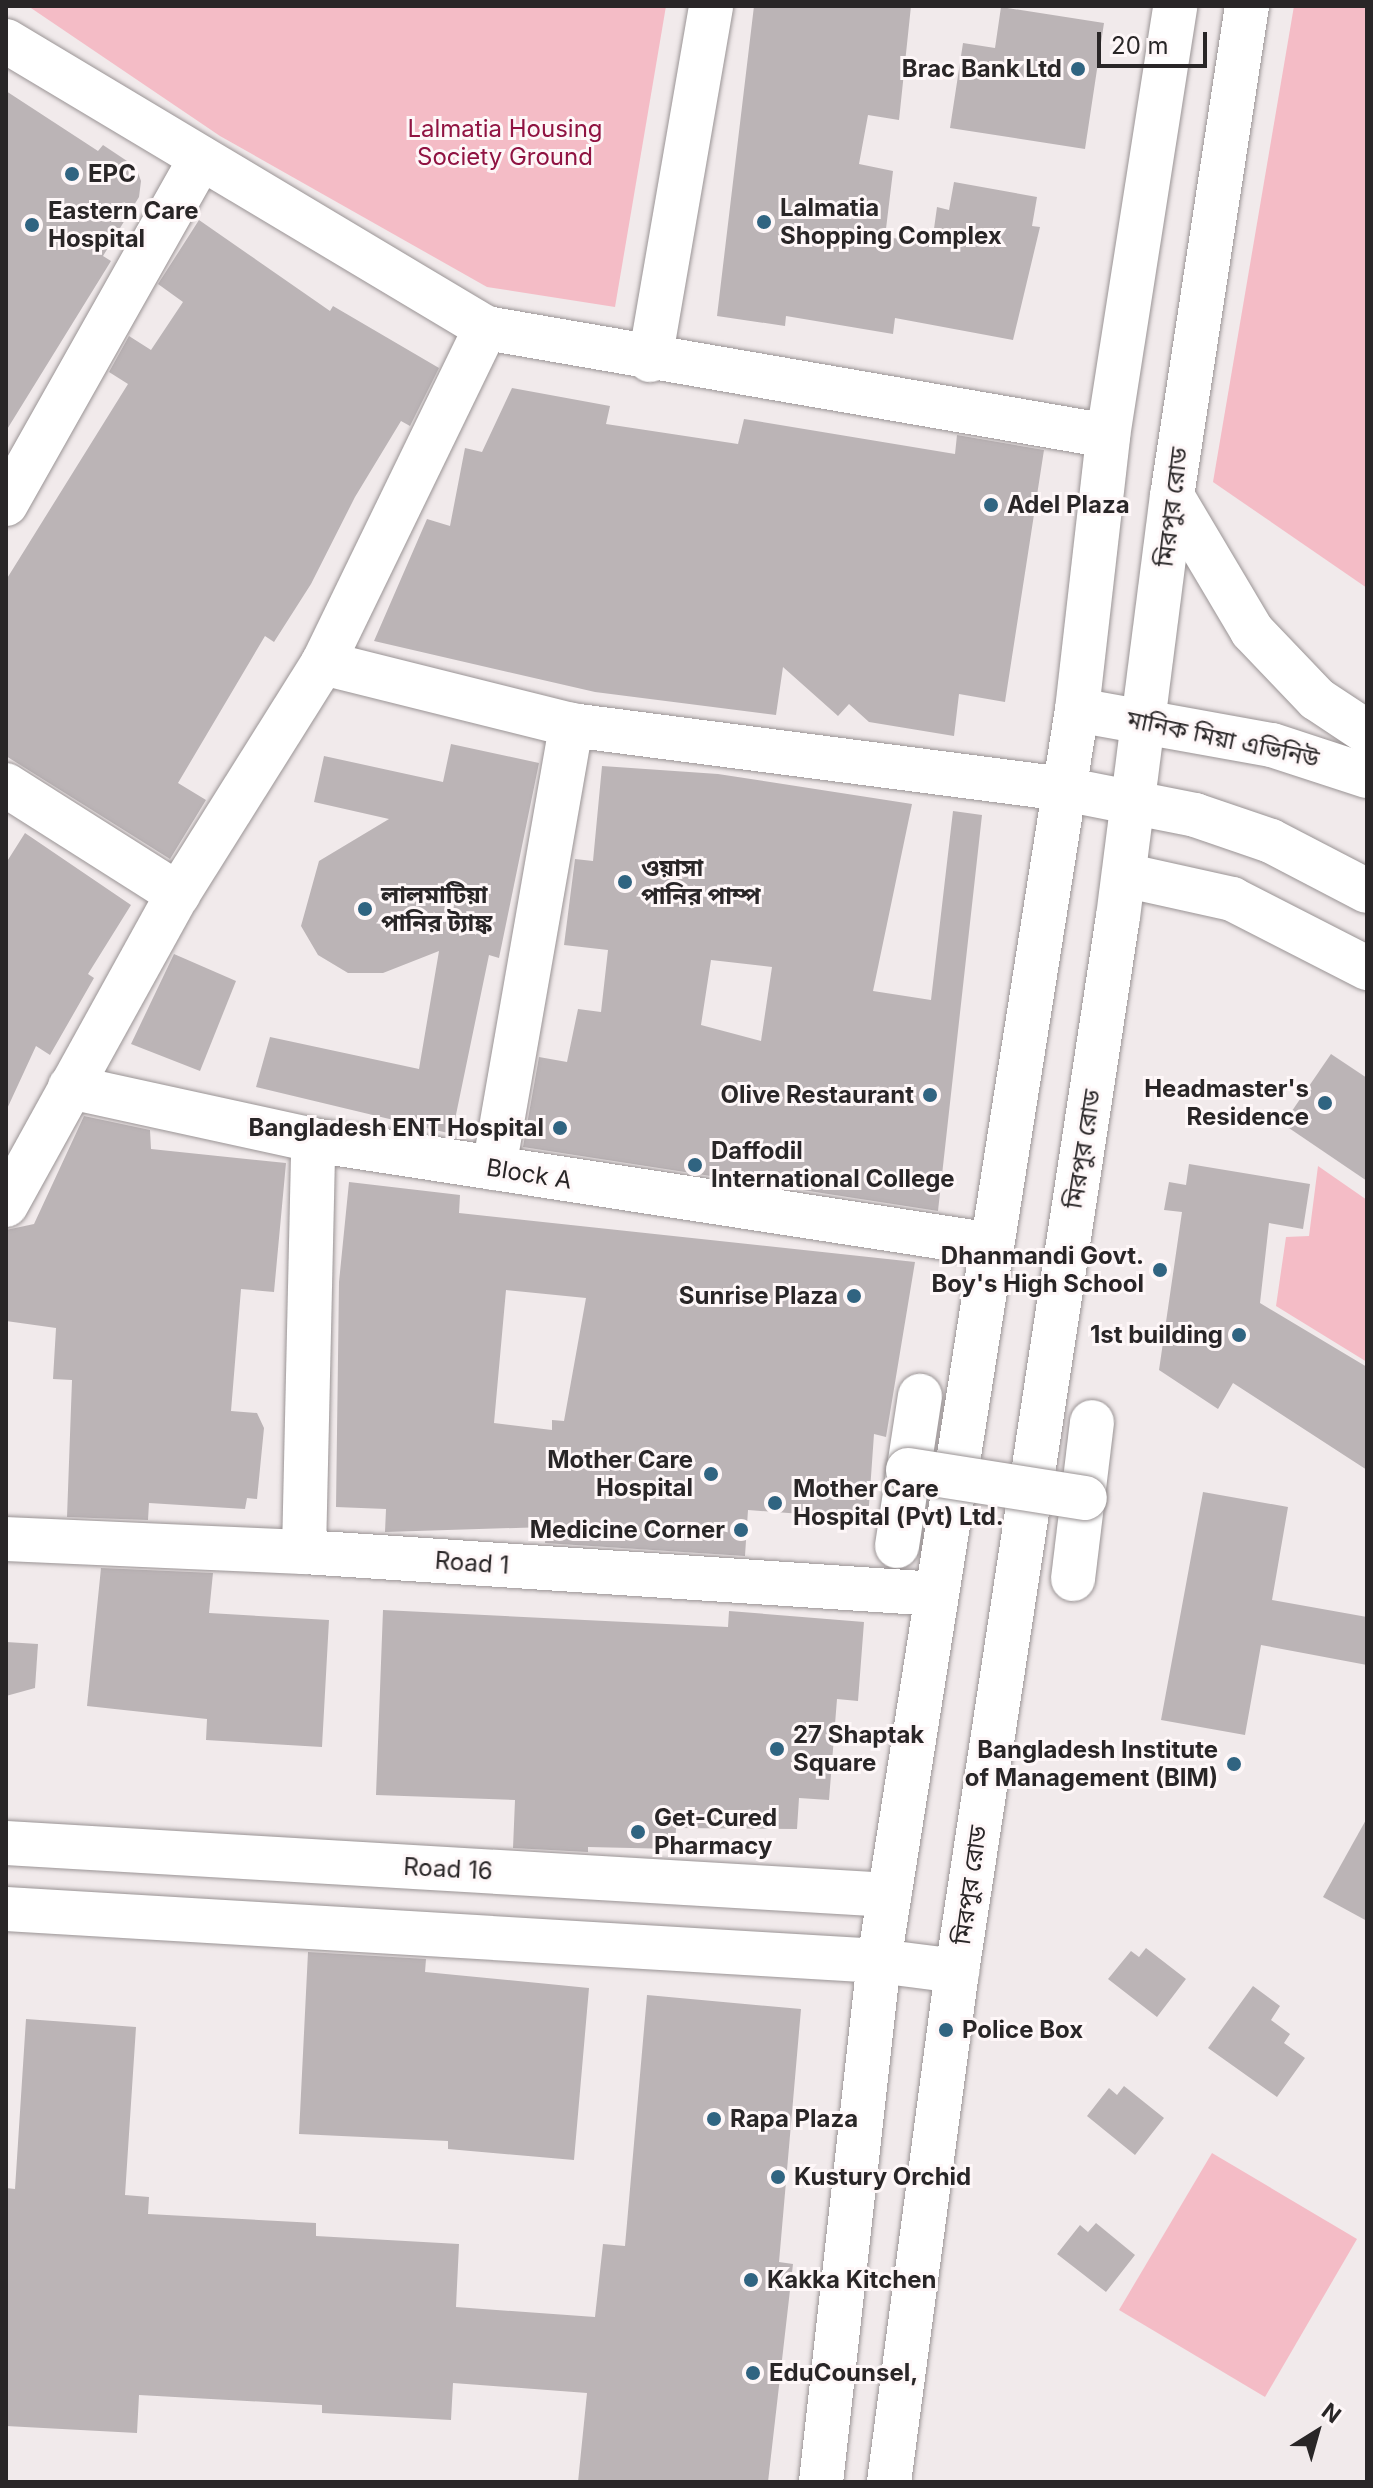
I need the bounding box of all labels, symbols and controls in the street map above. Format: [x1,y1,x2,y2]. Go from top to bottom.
scale bar [1101,16,1211,66]
text: 20 m [1111,31,1169,60]
place label: Brac Bank Ltd [902,55,1062,83]
marker: Brac Bank Ltd [1069,60,1087,78]
park label: Lalmatia Housing Society Ground [407,115,603,171]
place label: EPC [88,160,136,188]
marker: EPC [63,165,81,183]
place label: Lalmatia Shopping Complex [780,194,1002,250]
place label: Eastern Care Hospital [48,197,199,253]
marker: Lalmatia Shopping Complex [755,213,773,231]
marker: Eastern Care Hospital [23,216,41,234]
street label: মিরপুর রোড [1150,446,1194,568]
place label: Adel Plaza [1007,491,1130,519]
marker: Adel Plaza [982,496,1000,514]
street label: মানিক মিয়া এভিনিউ [1124,705,1322,773]
place label: ওয়াসা পানির পাম্প [641,854,760,910]
marker: ওয়াসা পানির পাম্প [616,873,634,891]
place label: লালমাটিয়া পানির ট্যাঙ্ক [381,881,492,937]
marker: লালমাটিয়া পানির ট্যাঙ্ক [356,900,374,918]
place label: Headmaster's Residence [1144,1075,1309,1131]
place label: Olive Restaurant [720,1081,914,1109]
marker: Olive Restaurant [921,1086,939,1104]
street label: মিরপুর রোড [1059,1087,1107,1211]
marker: Headmaster's Residence [1316,1094,1334,1112]
place label: Bangladesh ENT Hospital [249,1114,544,1142]
marker: Bangladesh ENT Hospital [551,1119,569,1137]
place label: Daffodil International College [711,1137,955,1193]
street label: Block A [484,1153,574,1195]
marker: Daffodil International College [686,1156,704,1174]
place label: Dhanmandi Govt. Boy's High School [931,1242,1144,1298]
marker: Dhanmandi Govt. Boy's High School [1151,1261,1169,1279]
place label: Sunrise Plaza [679,1282,838,1310]
marker: Sunrise Plaza [845,1287,863,1305]
place label: 1st building [1090,1321,1223,1349]
marker: 1st building [1230,1326,1248,1344]
place label: Mother Care Hospital [547,1446,693,1502]
marker: Mother Care Hospital [700,1463,722,1485]
place label: Mother Care Hospital (Pvt) Ltd. [793,1475,1004,1531]
marker: Mother Care Hospital (Pvt) Ltd. [764,1492,786,1514]
place label: Medicine Corner [530,1516,725,1544]
marker: Medicine Corner [732,1521,750,1539]
street label: Road 1 [434,1546,510,1580]
place label: 27 Shaptak Square [793,1721,924,1777]
place label: Bangladesh Institute of Management (BIM) [965,1736,1218,1792]
marker: 27 Shaptak Square [768,1740,786,1758]
marker: Bangladesh Institute of Management (BIM) [1225,1755,1243,1773]
place label: Get-Cured Pharmacy [654,1804,777,1860]
marker: Get-Cured Pharmacy [629,1823,647,1841]
street label: মিরপুর রোড [947,1824,993,1946]
street label: Road 16 [403,1852,493,1886]
place label: Police Box [962,2016,1083,2044]
marker: Police Box [937,2021,955,2039]
place label: Rapa Plaza [730,2105,858,2133]
marker: Rapa Plaza [705,2110,723,2128]
place label: Kustury Orchid [794,2163,971,2191]
marker: Kustury Orchid [769,2168,787,2186]
place label: Kakka Kitchen [767,2266,936,2294]
marker: Kakka Kitchen [742,2271,760,2289]
place label: EduCounsel, [769,2359,918,2387]
marker: EduCounsel, [744,2364,762,2382]
north arrow [1277,2392,1357,2472]
text: N [1317,2397,1346,2428]

